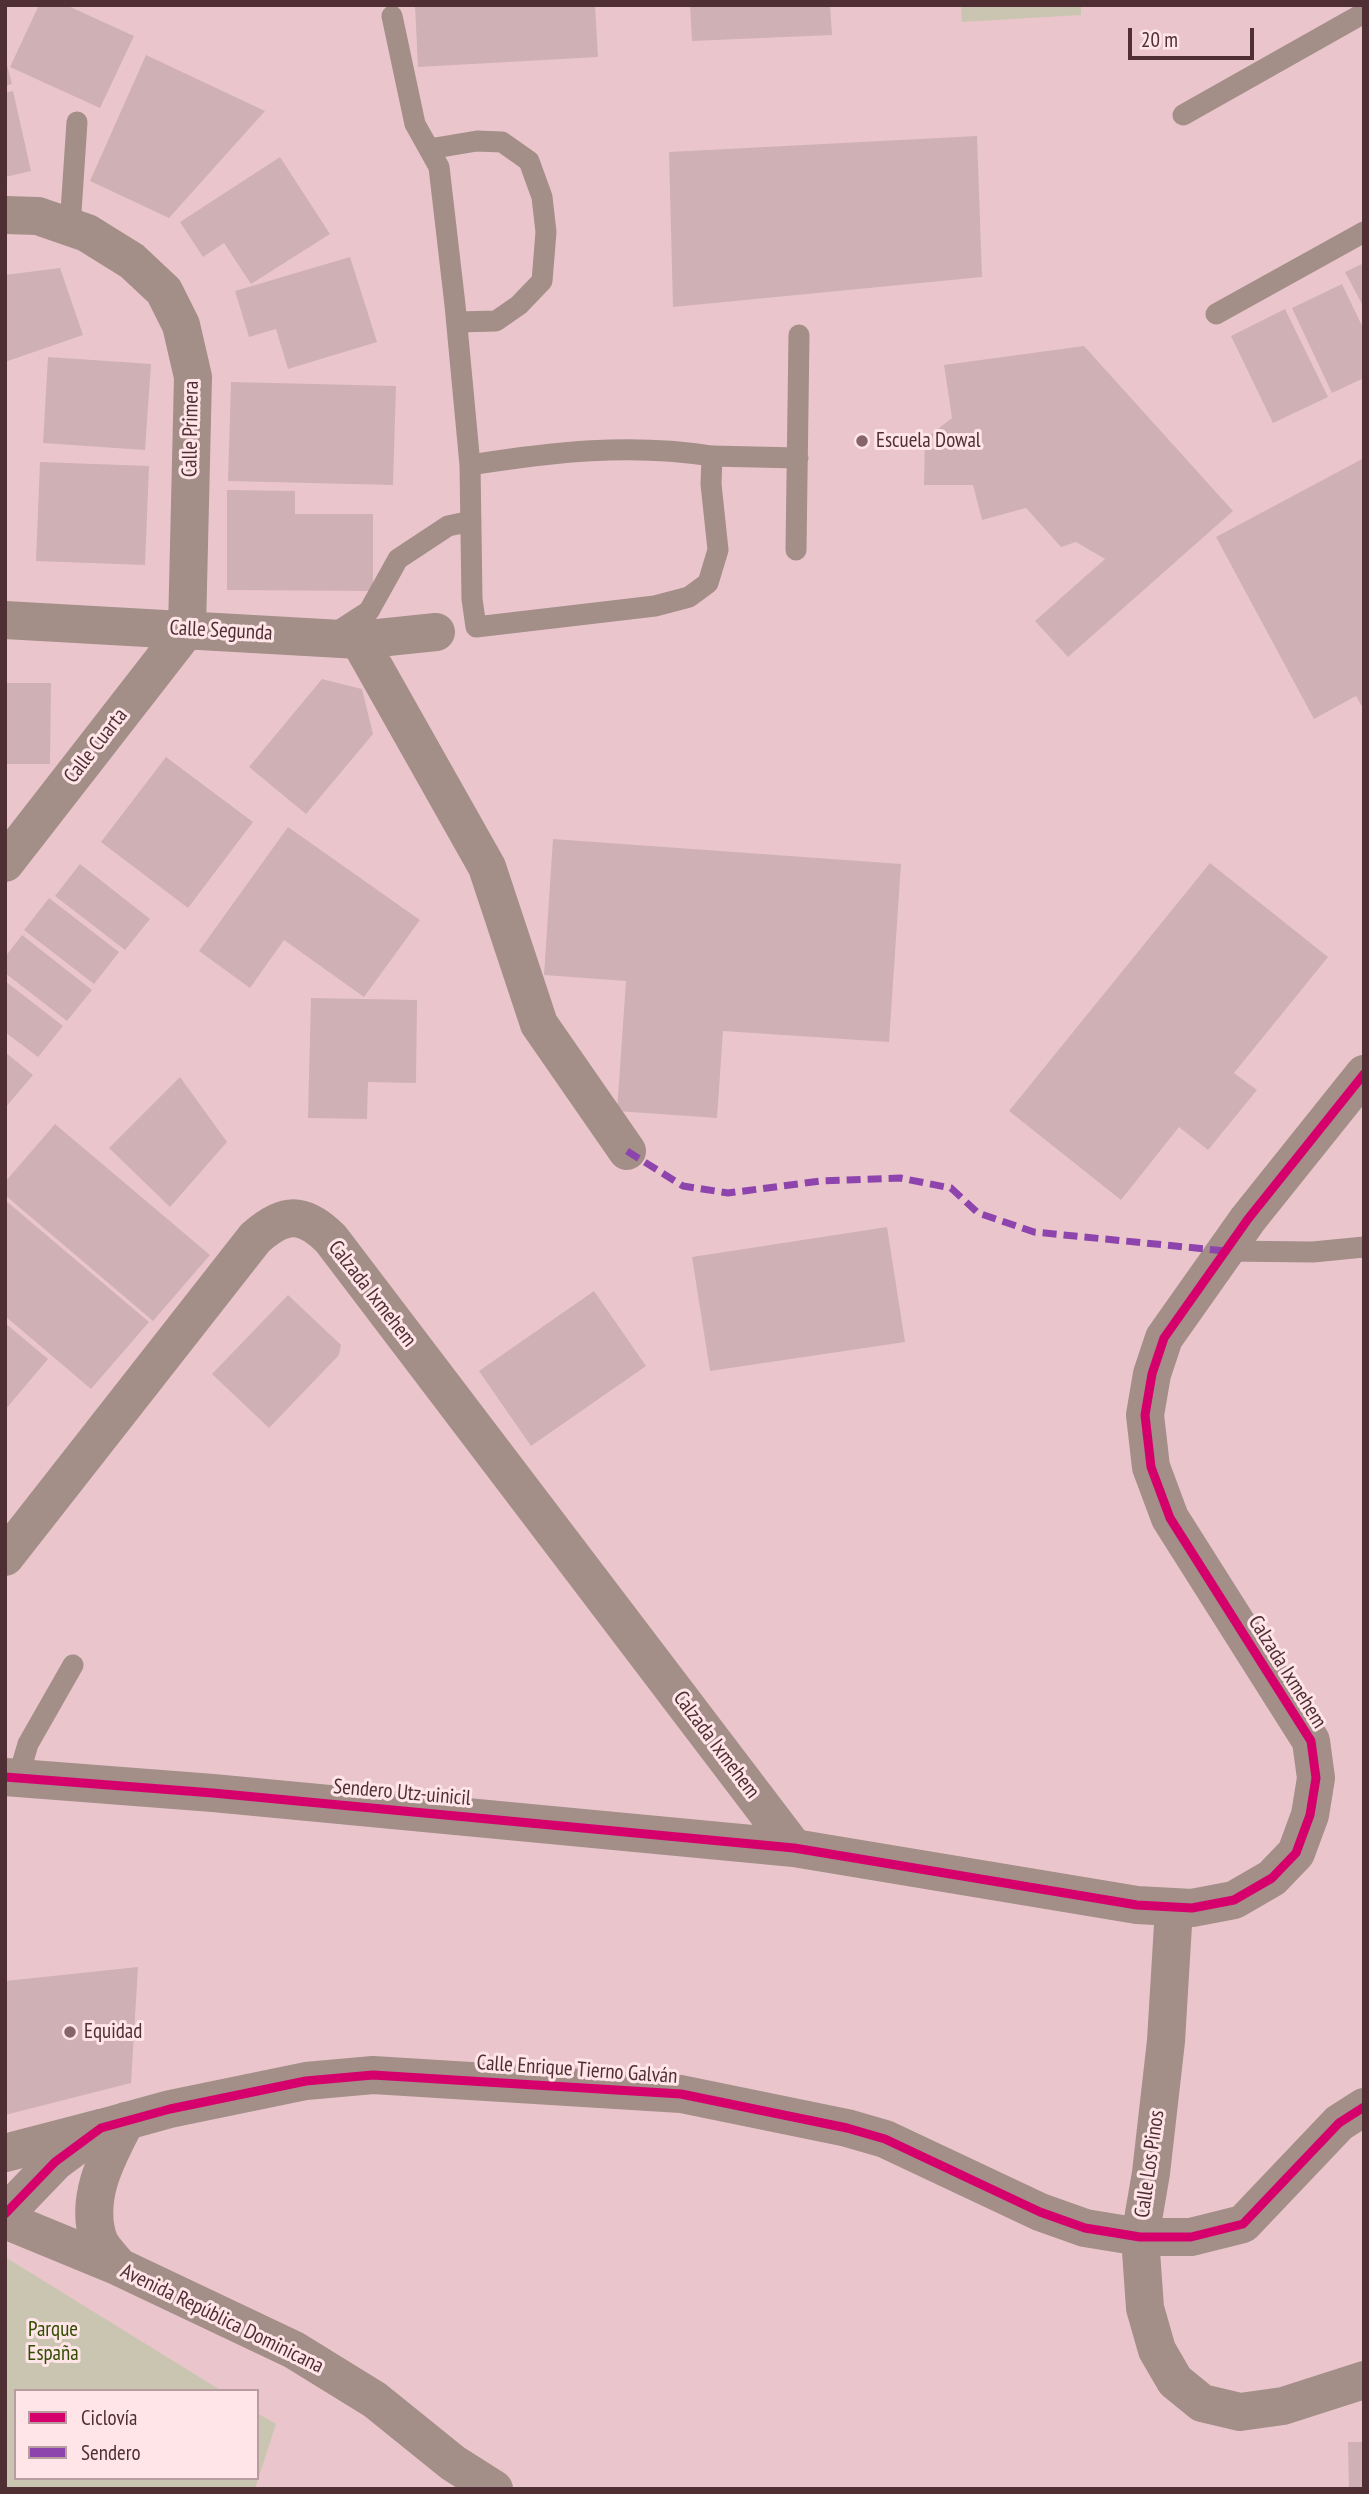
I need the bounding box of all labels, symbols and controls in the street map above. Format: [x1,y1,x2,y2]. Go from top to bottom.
scale bar [1131,14,1257,58]
text: 20 m [1141,26,1178,53]
street label: Calle Primera [178,381,204,477]
place label: Escuela Dowal [876,428,981,454]
marker: Escuela Dowal [854,433,870,449]
street label: Calle Segunda [169,616,273,646]
street label: Calle Cuarta [59,704,133,788]
street label: Calzada Ixmehem [323,1236,421,1352]
street label: Calzada Ixmehem [1242,1611,1332,1733]
street label: Calzada Ixmehem [667,1686,765,1804]
street label: Sendero Utz-uinicil [332,1774,472,1812]
place label: Equidad [84,2019,142,2045]
marker: Equidad [62,2024,78,2040]
street label: Calle Enrique Tierno Galván [476,2050,678,2090]
street label: Calle Los Pinos [1130,2109,1170,2219]
street label: Avenida República Dominicana [116,2259,328,2379]
park label: Parque España [27,2317,79,2367]
legend [14,2389,259,2480]
text: Ciclovía [81,2404,138,2431]
text: Sendero [81,2439,140,2466]

